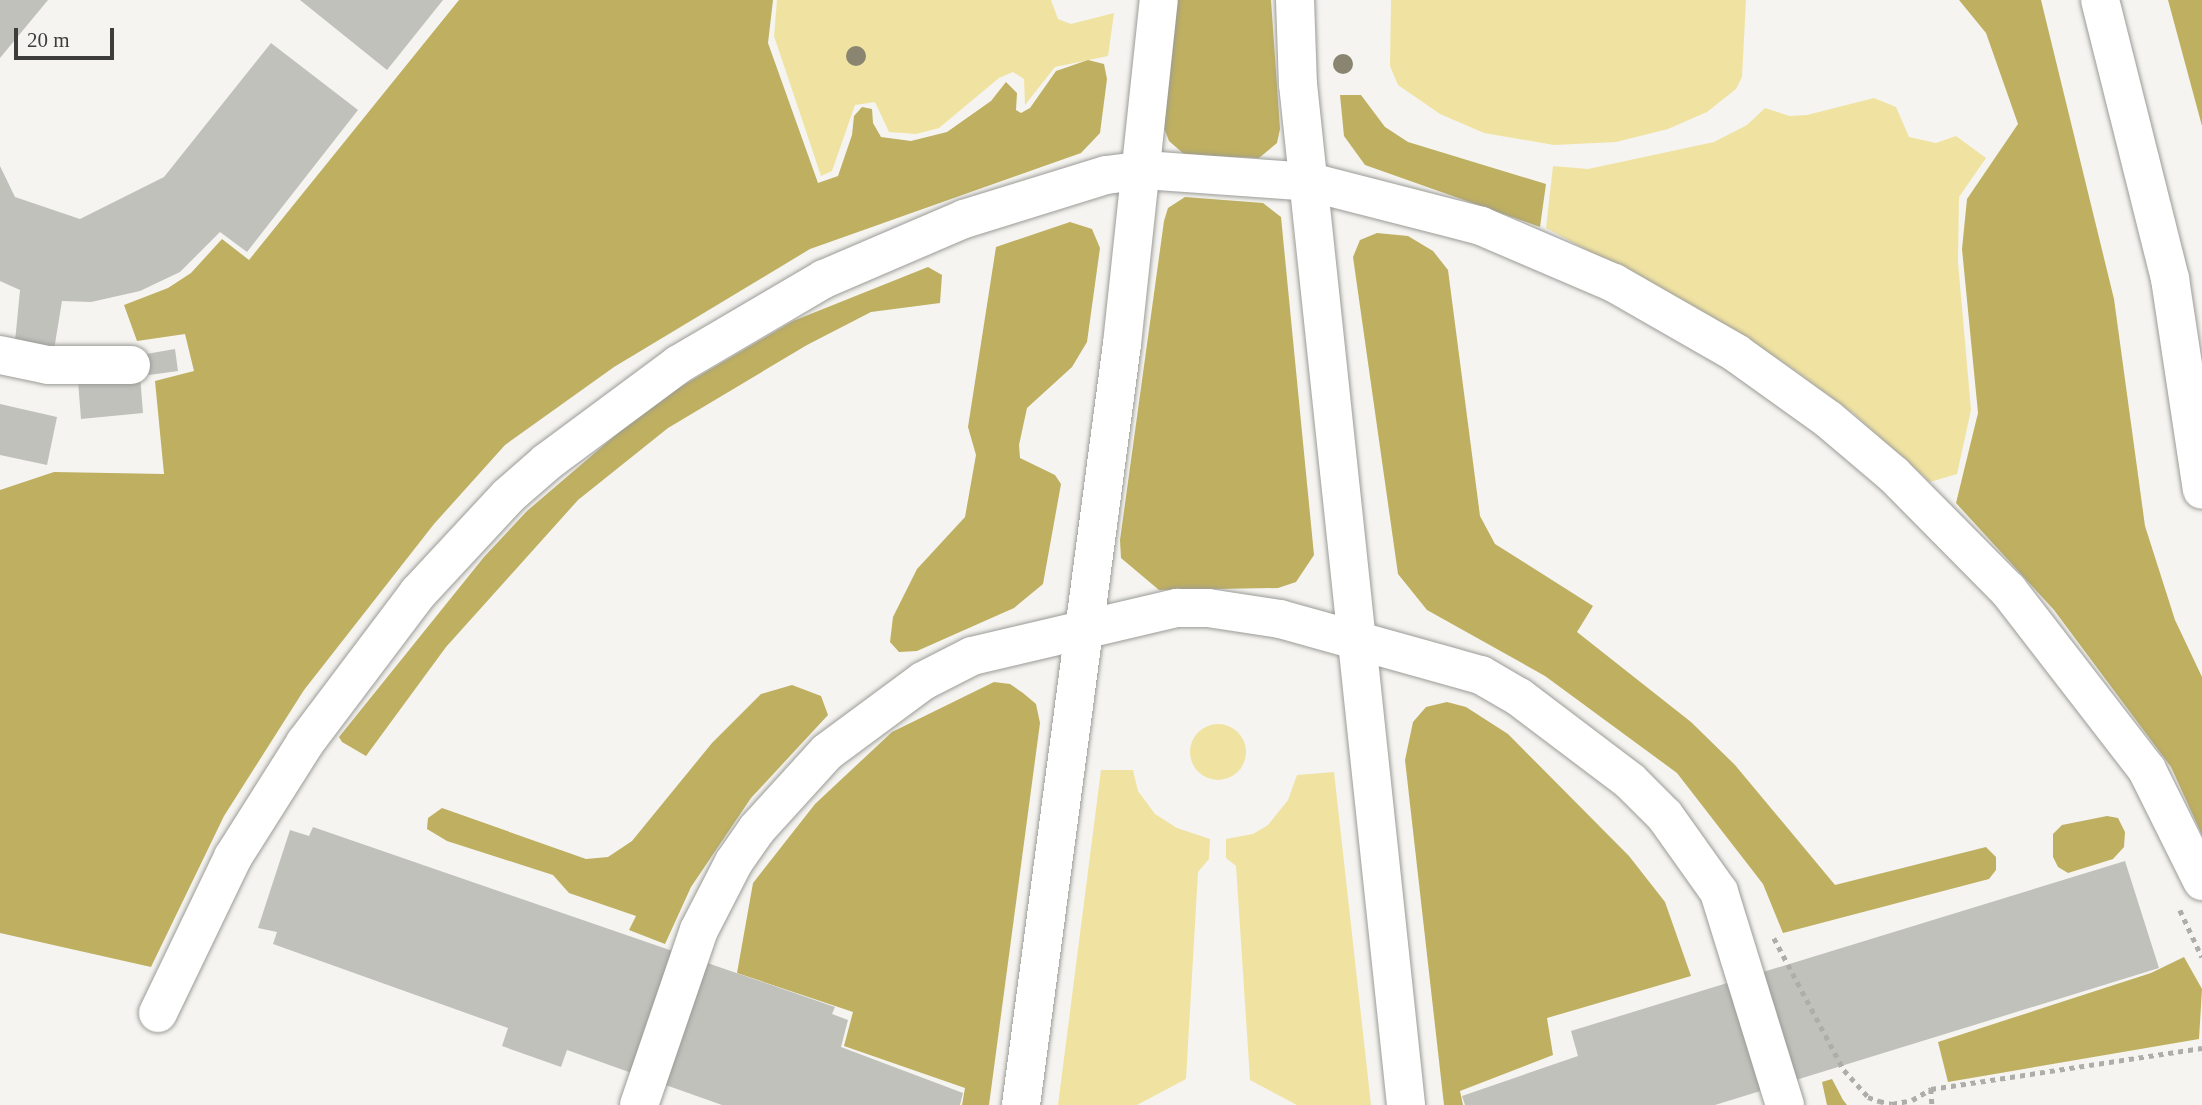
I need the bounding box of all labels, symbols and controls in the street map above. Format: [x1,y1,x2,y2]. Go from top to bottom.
scale bar [18,14,117,58]
text: 20 m [27,28,70,52]

